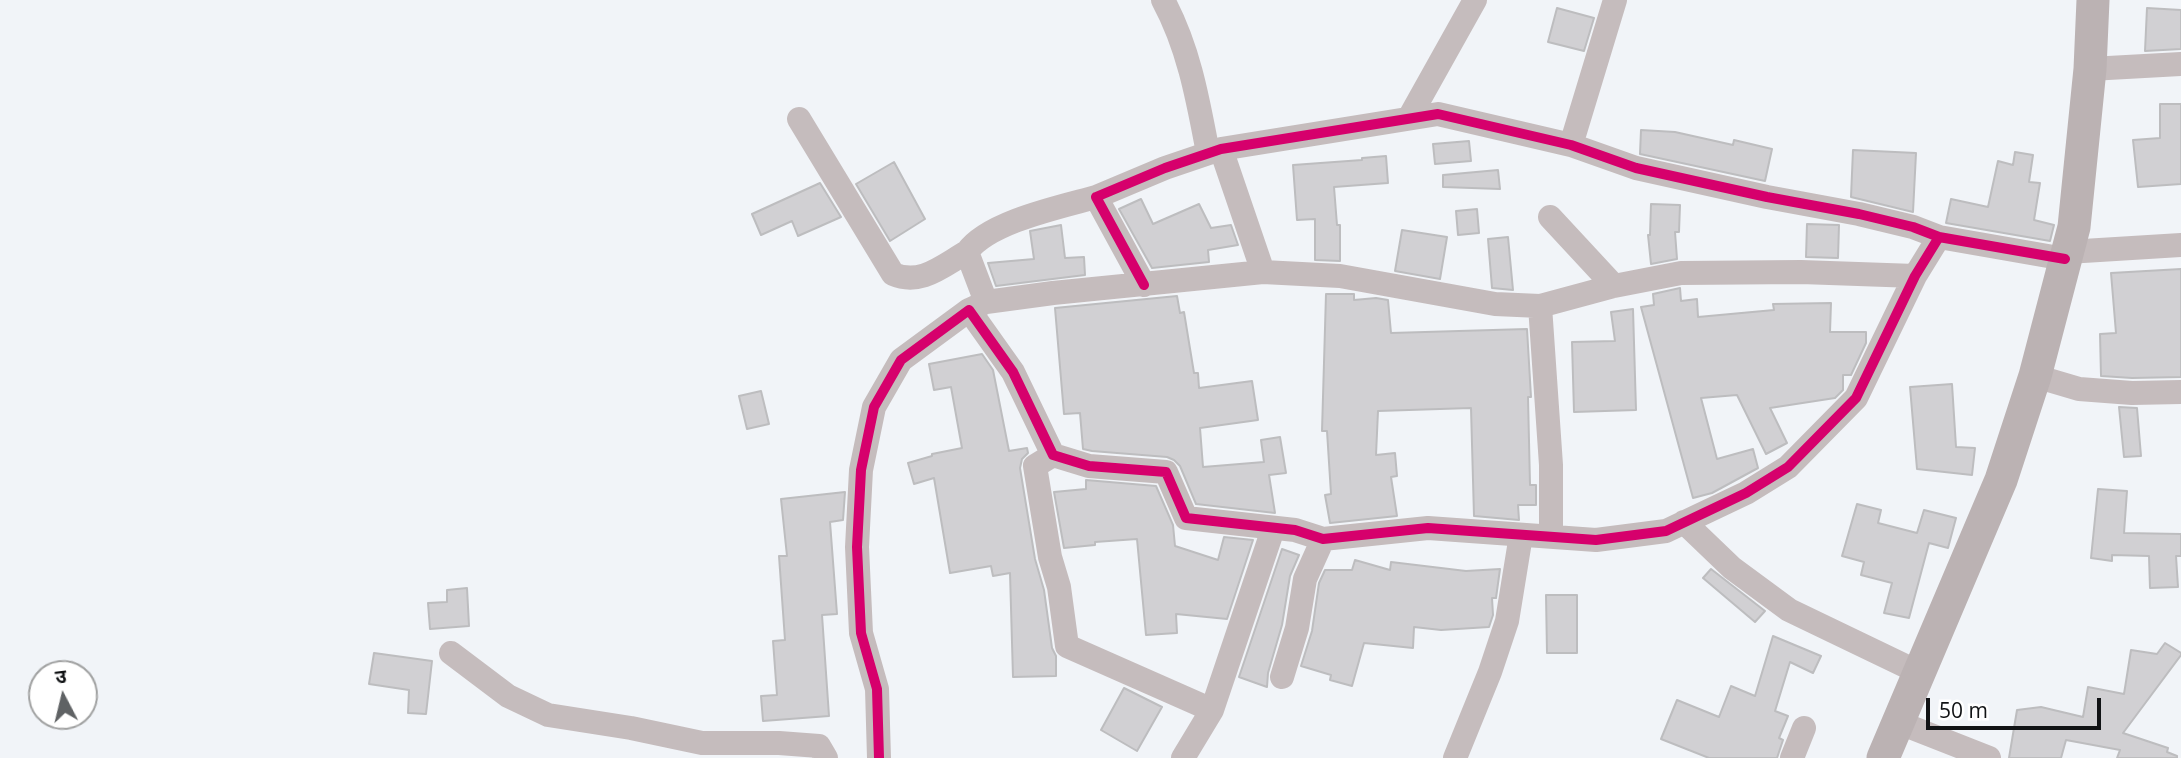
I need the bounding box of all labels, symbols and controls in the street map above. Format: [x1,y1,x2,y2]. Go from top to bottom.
north arrow [28,660,98,730]
text: उ [54,663,68,690]
scale bar [1929,684,2104,728]
text: 50 m [1939,696,1988,724]

